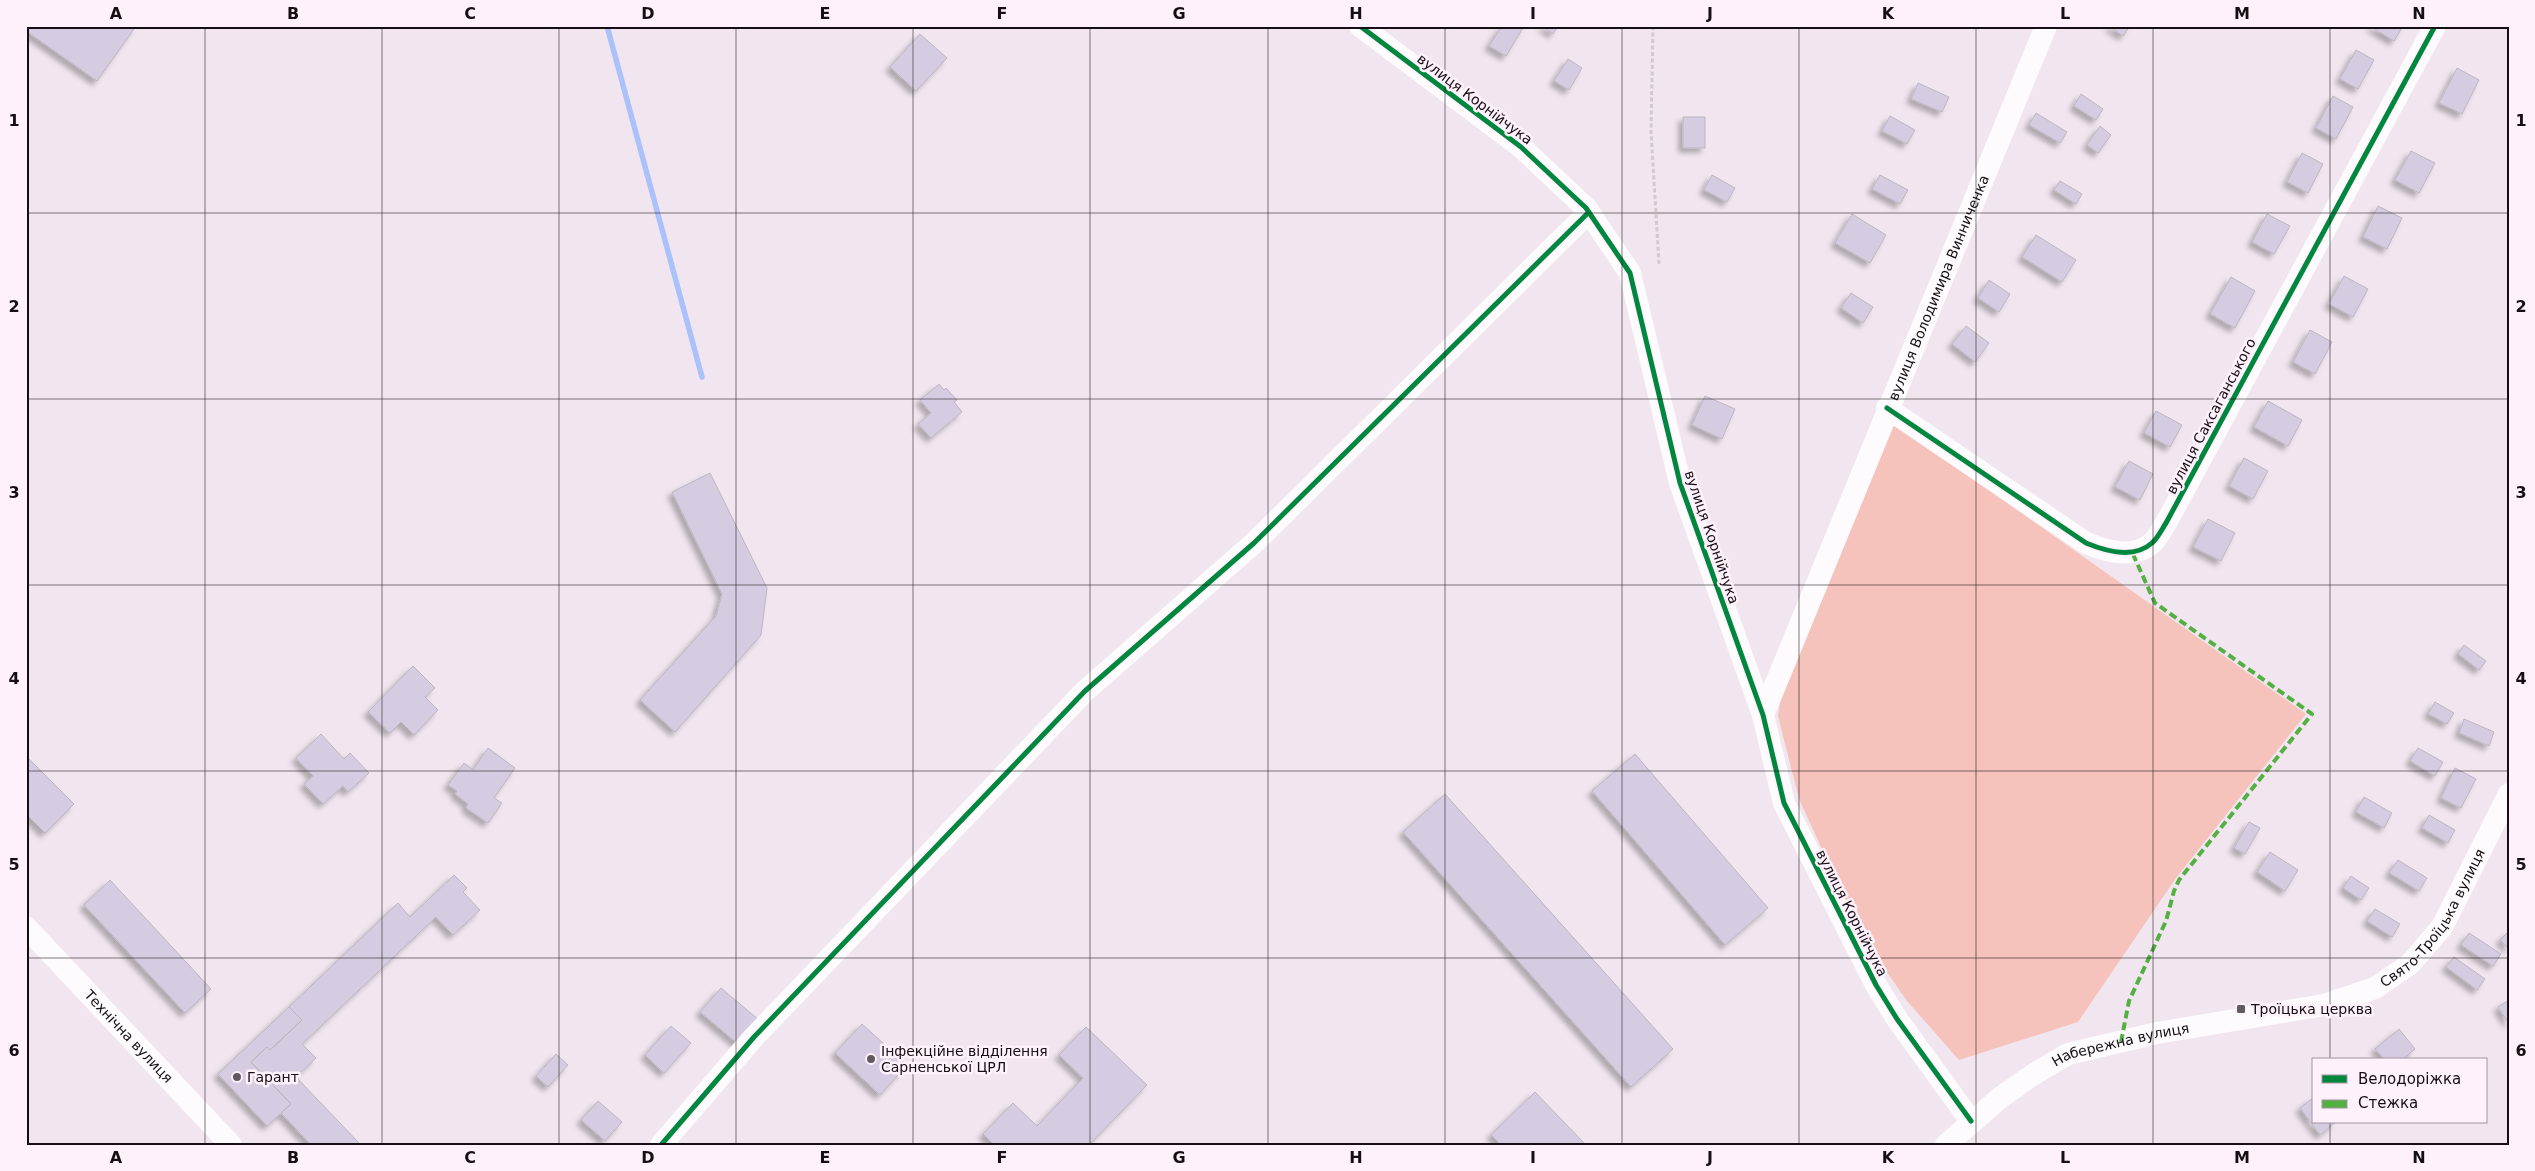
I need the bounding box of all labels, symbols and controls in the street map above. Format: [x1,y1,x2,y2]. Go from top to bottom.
text: A [110,4,123,23]
text: B [287,4,299,23]
text: C [464,4,476,23]
text: D [641,4,655,23]
text: E [820,4,830,23]
text: F [997,4,1007,23]
text: G [1172,4,1186,23]
text: H [1349,4,1363,23]
text: I [1530,4,1536,23]
text: J [1706,4,1713,23]
text: K [1882,4,1895,23]
text: L [2060,4,2070,23]
text: M [2234,4,2250,23]
text: N [2412,4,2426,23]
street label: вулиця Корнійчука [1414,50,1536,148]
text: 1 [8,111,20,130]
text: 1 [2515,111,2527,130]
street label: вулиця Володимира Винниченка [1885,172,1992,403]
text: 2 [8,297,20,316]
text: 2 [2515,297,2527,316]
street label: вулиця Саксаганського [2163,335,2259,497]
street label: вулиця Корнійчука [1682,468,1742,606]
text: 3 [8,483,20,502]
text: 3 [2515,483,2527,502]
text: 4 [8,669,20,688]
text: 4 [2515,669,2527,688]
street label: Свято-Троїцька вулиця [2377,846,2488,990]
street label: вулиця Корнійчука [1813,847,1891,979]
text: 5 [8,855,20,874]
text: 5 [2515,855,2527,874]
street label: Технічна вулиця [81,986,176,1086]
place label: Троїцька церква [2250,1001,2372,1017]
marker: Троїцька церква [2235,1003,2247,1015]
street label: Набережна вулиця [2049,1020,2190,1070]
text: 6 [8,1041,20,1060]
text: 6 [2515,1041,2527,1060]
place label: Інфекційне відділення Сарненської ЦРЛ [881,1043,1048,1075]
marker: Інфекційне відділення Сарненської ЦРЛ [865,1053,877,1065]
legend [2312,1058,2488,1124]
place label: Гарант [247,1069,299,1085]
text: Велодоріжка [2358,1070,2461,1088]
marker: Гарант [231,1071,243,1083]
text: Стежка [2358,1094,2418,1112]
text: A [110,1148,123,1167]
text: B [287,1148,299,1167]
text: C [464,1148,476,1167]
text: D [641,1148,655,1167]
text: E [820,1148,830,1167]
text: F [997,1148,1007,1167]
text: G [1172,1148,1186,1167]
text: H [1349,1148,1363,1167]
text: I [1530,1148,1536,1167]
text: J [1706,1148,1713,1167]
text: K [1882,1148,1895,1167]
text: L [2060,1148,2070,1167]
text: M [2234,1148,2250,1167]
text: N [2412,1148,2426,1167]

